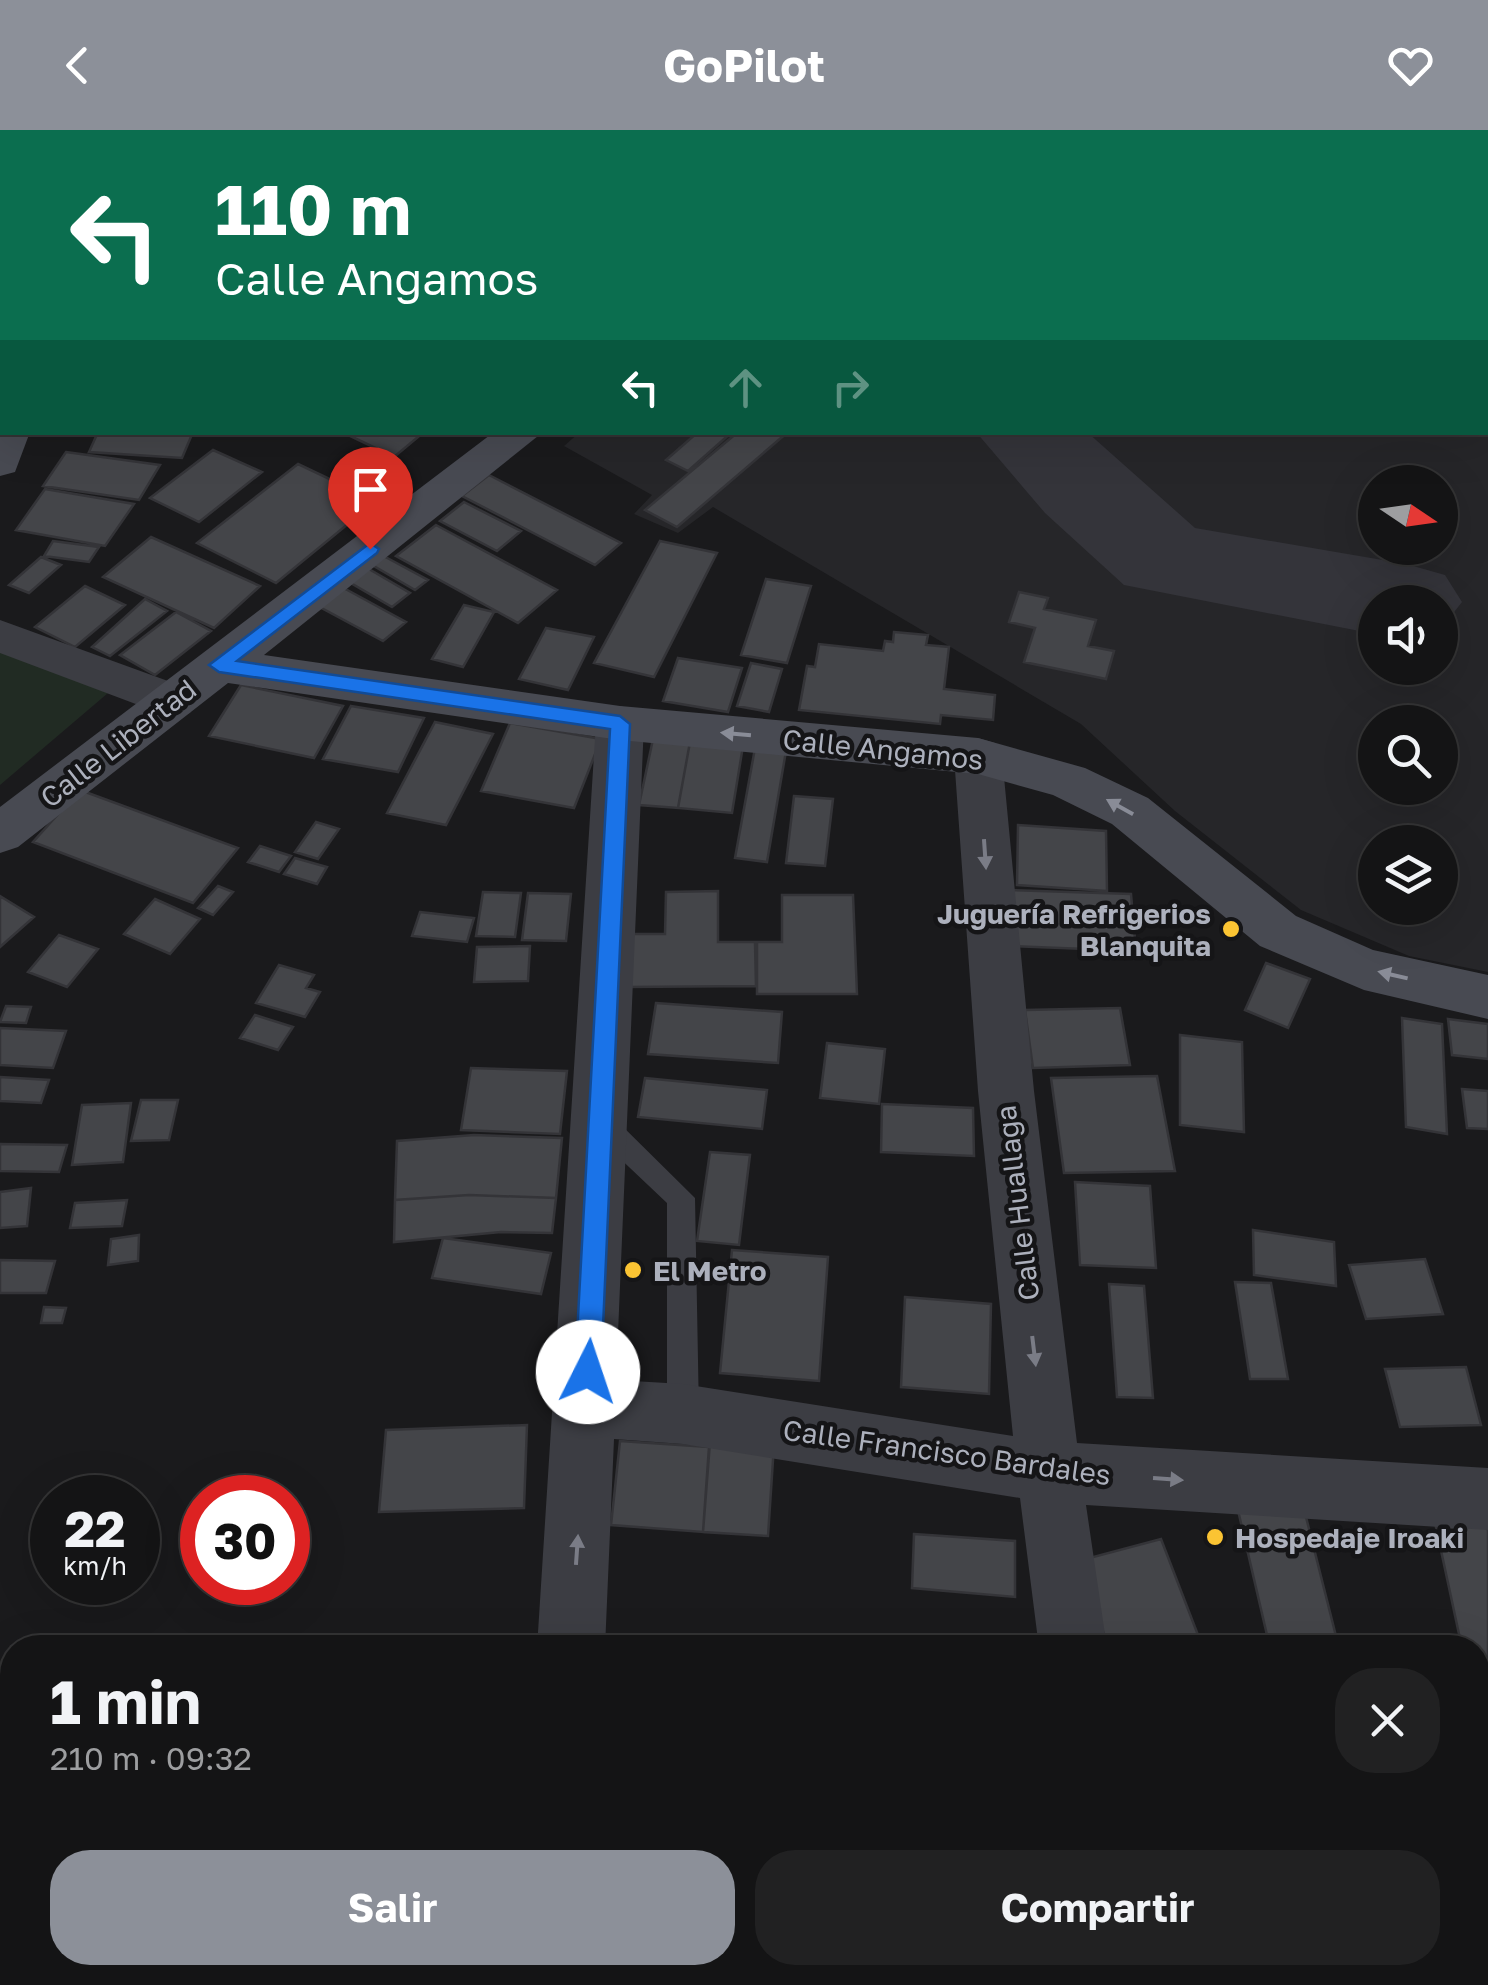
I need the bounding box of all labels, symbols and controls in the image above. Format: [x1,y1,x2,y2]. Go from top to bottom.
icon: back [50,38,105,93]
text: GoPilot [663,38,825,92]
icon: heart [1383,38,1438,93]
text: 110 m [215,166,411,250]
icon: left [50,170,180,300]
text: Calle Angamos [215,251,538,305]
icon: left [613,360,668,415]
icon: ahead [718,360,773,415]
icon: right [823,360,878,415]
pin [328,447,413,550]
icon: arrive [343,462,398,517]
north arrow [1358,465,1458,565]
map controls [1358,465,1458,925]
button: sound [1358,585,1458,685]
street label: Calle Libertad [34,672,202,814]
button: search [1358,705,1458,805]
street label: Calle Angamos [781,722,985,776]
one-way arrow [719,726,751,742]
one-way arrow [1106,799,1134,817]
button: layers [1358,825,1458,925]
one-way arrow [977,838,993,870]
place label: Juguería Refrigerios Blanquita [937,897,1211,962]
marker: Juguería Refrigerios Blanquita [1220,918,1242,940]
one-way arrow [1377,967,1408,983]
street label: Calle Huallaga [989,1103,1045,1303]
place label: El Metro [653,1254,767,1287]
marker: El Metro [622,1259,644,1281]
position arrow [536,1320,640,1424]
one-way arrow [1026,1336,1042,1367]
street label: Calle Francisco Bardales [781,1413,1113,1491]
one-way arrow [1153,1471,1185,1487]
speed limit sign: 30 [180,1475,310,1605]
text: 22 [64,1498,125,1558]
place label: Hospedaje Iroaki [1235,1521,1464,1554]
marker: Hospedaje Iroaki [1204,1526,1226,1548]
one-way arrow [569,1534,585,1566]
text: km/h [63,1550,127,1581]
text: 1 min [50,1665,201,1737]
button: close [1335,1668,1440,1773]
text: 210 m · 09:32 [50,1739,252,1777]
button: Salir [50,1850,735,1965]
button: Compartir [755,1850,1440,1965]

